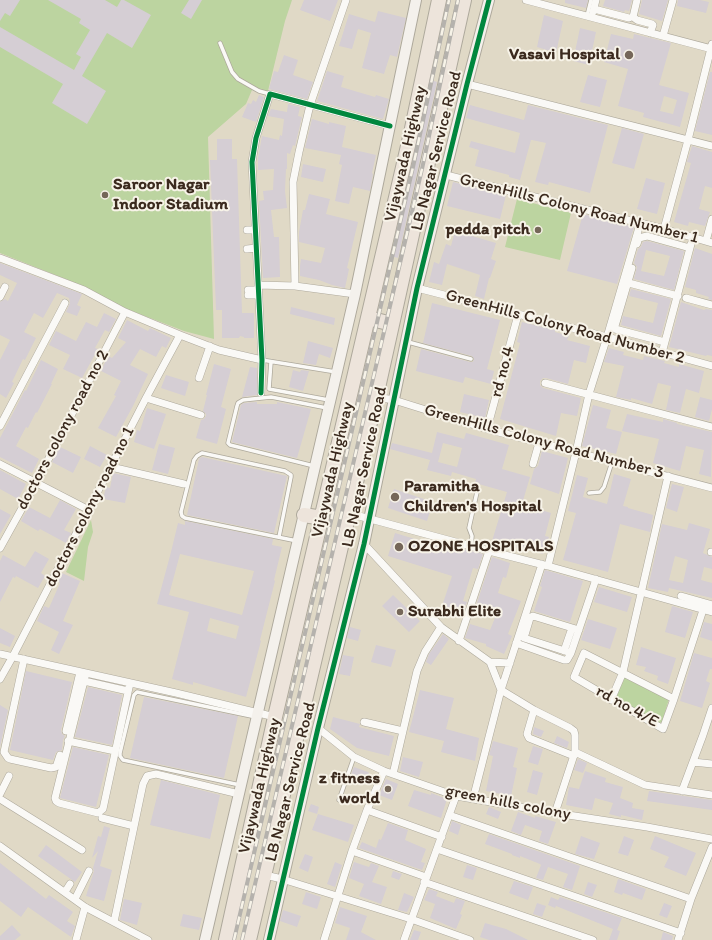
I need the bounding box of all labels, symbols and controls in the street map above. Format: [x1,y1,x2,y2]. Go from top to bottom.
place label: Vasavi Hospital [509,45,620,65]
marker: Vasavi Hospital [623,49,635,61]
street label: LB Nagar Service Road [407,69,467,233]
street label: Vijaywada Highway [380,84,432,224]
street label: GreenHills Colony Road Number 1 [457,169,701,249]
place label: Saroor Nagar Indoor Stadium [113,175,228,215]
marker: Saroor Nagar Indoor Stadium [100,190,110,200]
place label: pedda pitch [446,220,530,240]
marker: pedda pitch [533,225,543,235]
street label: GreenHills Colony Road Number 2 [443,285,687,369]
street label: rd no.4 [486,344,520,400]
street label: doctors colony road no 2 [12,347,114,513]
street label: LB Nagar Service Road [338,385,392,549]
street label: Vijaywada Highway [307,400,359,540]
street label: GreenHills Colony Road Number 3 [422,400,666,484]
street label: doctors colony road no 1 [41,423,139,591]
place label: Paramitha Children's Hospital [404,477,542,517]
marker: Paramitha Children's Hospital [389,491,401,503]
place label: OZONE HOSPITALS [408,537,553,557]
marker: OZONE HOSPITALS [393,541,405,553]
place label: Surabhi Elite [408,602,501,622]
marker: Surabhi Elite [395,607,405,617]
street label: rd no.4/E [592,681,662,733]
street label: LB Nagar Service Road [261,700,321,864]
street label: Vijaywada Highway [234,716,286,856]
place label: z fitness world [319,769,380,809]
street label: green hills colony [444,781,572,825]
marker: z fitness world [383,784,393,794]

